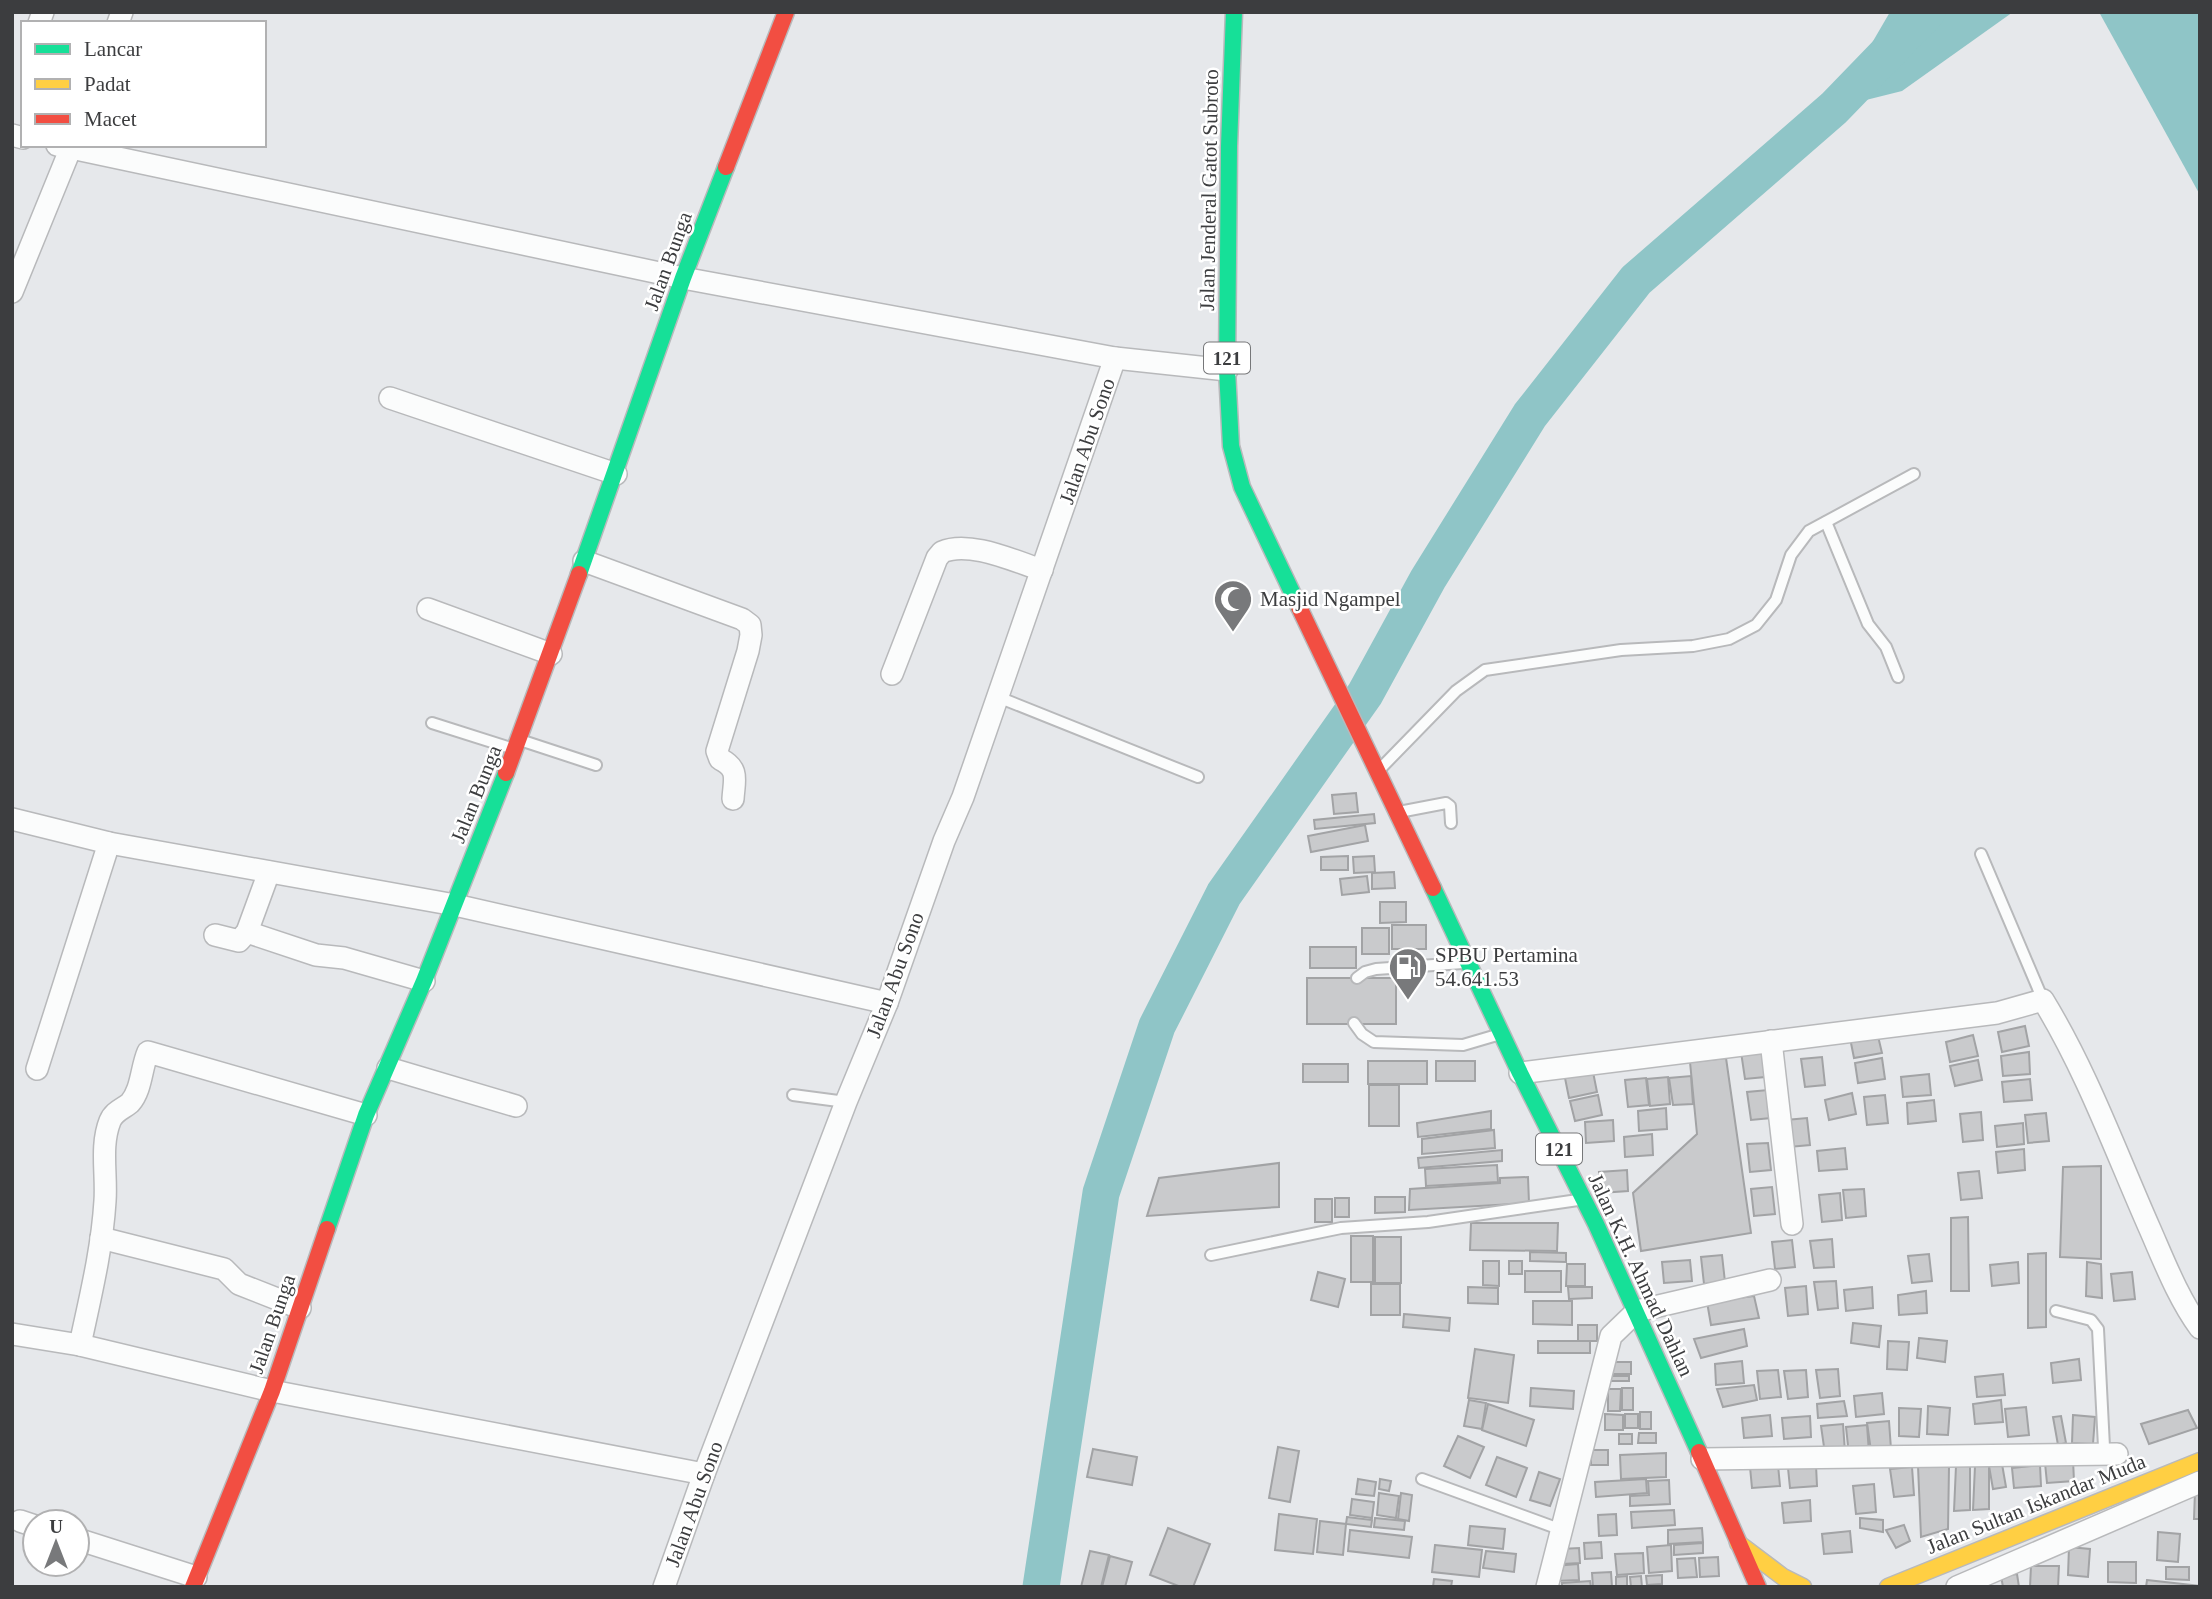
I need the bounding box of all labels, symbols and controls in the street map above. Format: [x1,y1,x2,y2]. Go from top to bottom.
legend [21,21,266,147]
text: Lancar [84,37,142,61]
street label: Jalan Jenderal Gatot Subroto [1195,69,1223,311]
text: Padat [84,72,131,96]
text: Macet [84,107,137,131]
street label: Jalan Bunga [639,208,697,314]
road number: 121 [1204,342,1250,374]
street label: Jalan Abu Sono [1054,375,1120,507]
mosque icon: Masjid Ngampel [1212,578,1254,633]
place label: Masjid Ngampel [1260,587,1401,611]
street label: Jalan Bunga [446,741,507,846]
street label: Jalan Abu Sono [861,909,929,1041]
place label: SPBU Pertamina 54.641.53 [1435,943,1579,991]
fuel station icon: SPBU Pertamina 54.641.53 [1387,946,1429,1001]
road number: 121 [1536,1134,1582,1164]
street label: Jalan K.H. Ahmad Dahlan [1583,1170,1699,1381]
street label: Jalan Bunga [244,1271,300,1377]
street label: Jalan Abu Sono [660,1438,728,1570]
street label: Jalan Sultan Iskandar Muda [1923,1449,2150,1559]
north arrow [21,1508,91,1578]
text: U [49,1516,63,1537]

